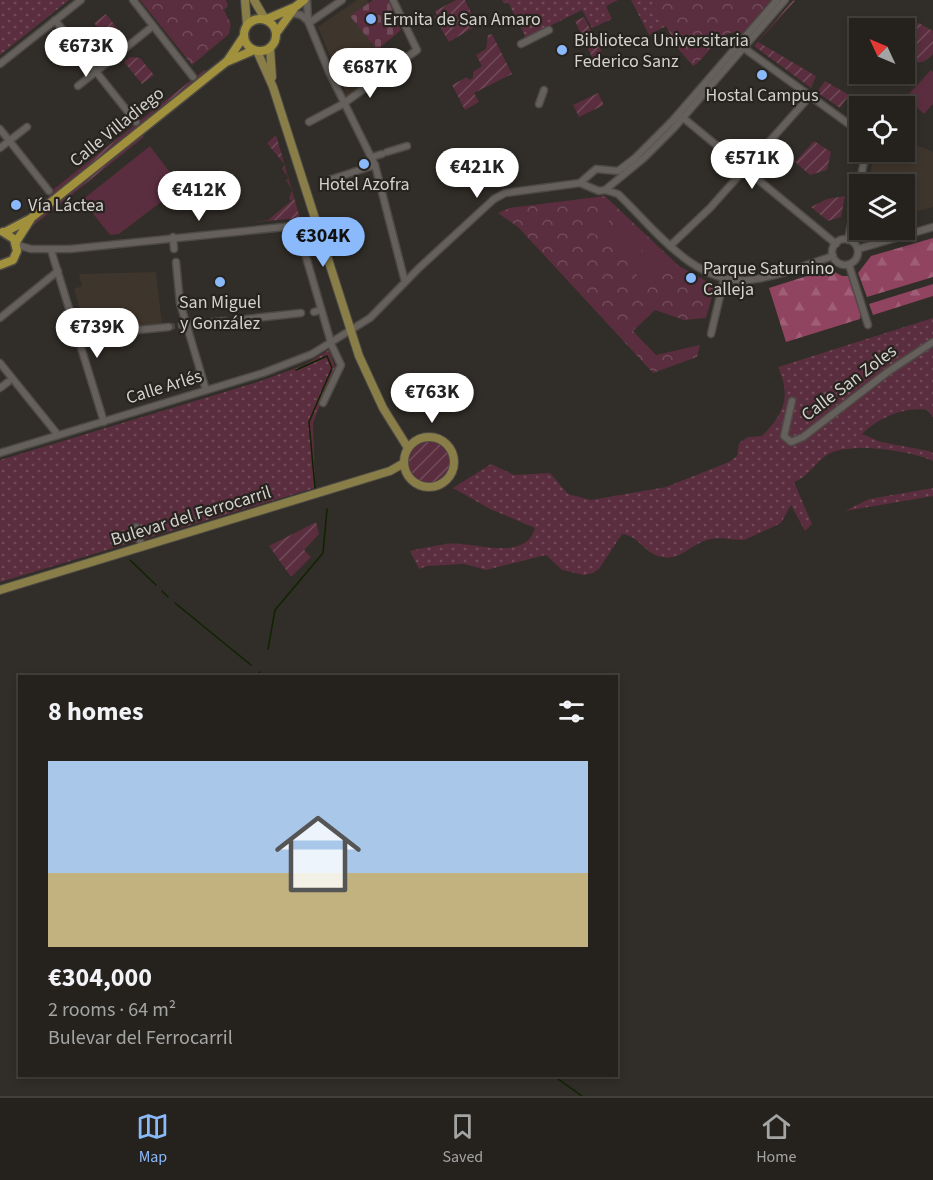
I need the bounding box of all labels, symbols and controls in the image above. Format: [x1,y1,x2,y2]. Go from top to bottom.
place label: Ermita de San Amaro [383,7,541,32]
marker: Ermita de San Amaro [364,12,378,26]
north arrow [849,18,915,84]
map controls [849,18,915,240]
pin: €673K [44,27,128,78]
place label: Biblioteca Universitaria Federico Sanz [574,28,749,74]
text: €673K [59,32,113,60]
marker: Biblioteca Universitaria Federico Sanz [555,43,569,57]
pin: €687K [328,48,412,99]
text: €687K [343,53,397,81]
marker: Hostal Campus [755,68,769,82]
street label: Calle Villadiego [65,81,169,173]
place label: Hostal Campus [705,83,819,108]
button: locate [849,96,915,162]
pin: €571K [710,139,794,190]
text: €571K [725,144,779,172]
pin: €421K [435,148,519,199]
text: €421K [450,153,504,181]
marker: Hotel Azofra [357,157,371,171]
pin: €412K [157,171,241,222]
place label: Hotel Azofra [318,172,410,197]
button: layers [849,174,915,240]
text: €412K [172,176,226,204]
place label: Vía Láctea [28,193,104,218]
marker: Vía Láctea [9,198,23,212]
pin: €304K [281,217,365,268]
text: €304K [296,222,350,250]
place label: Parque Saturnino Calleja [703,256,834,302]
marker: Parque Saturnino Calleja [684,271,698,285]
marker: San Miguel y González [213,275,227,289]
place label: San Miguel y González [179,290,261,336]
pin: €739K [55,308,139,359]
text: €739K [70,313,124,341]
street label: Calle San Zoles [796,339,902,427]
street label: Calle Arlés [123,364,205,410]
pin: €763K [390,373,474,424]
text: €763K [405,378,459,406]
street label: Bulevar del Ferrocarril [108,480,274,552]
text: 8 homes [48,693,143,730]
icon: filters [555,695,588,728]
icon: home [264,800,372,908]
text: €304,000 [48,959,152,996]
text: 2 rooms · 64 m² [48,996,176,1024]
text: Bulevar del Ferrocarril [48,1024,233,1052]
tab: Map [136,1110,169,1168]
tab: Saved [442,1110,483,1168]
tab: Home [756,1110,797,1168]

